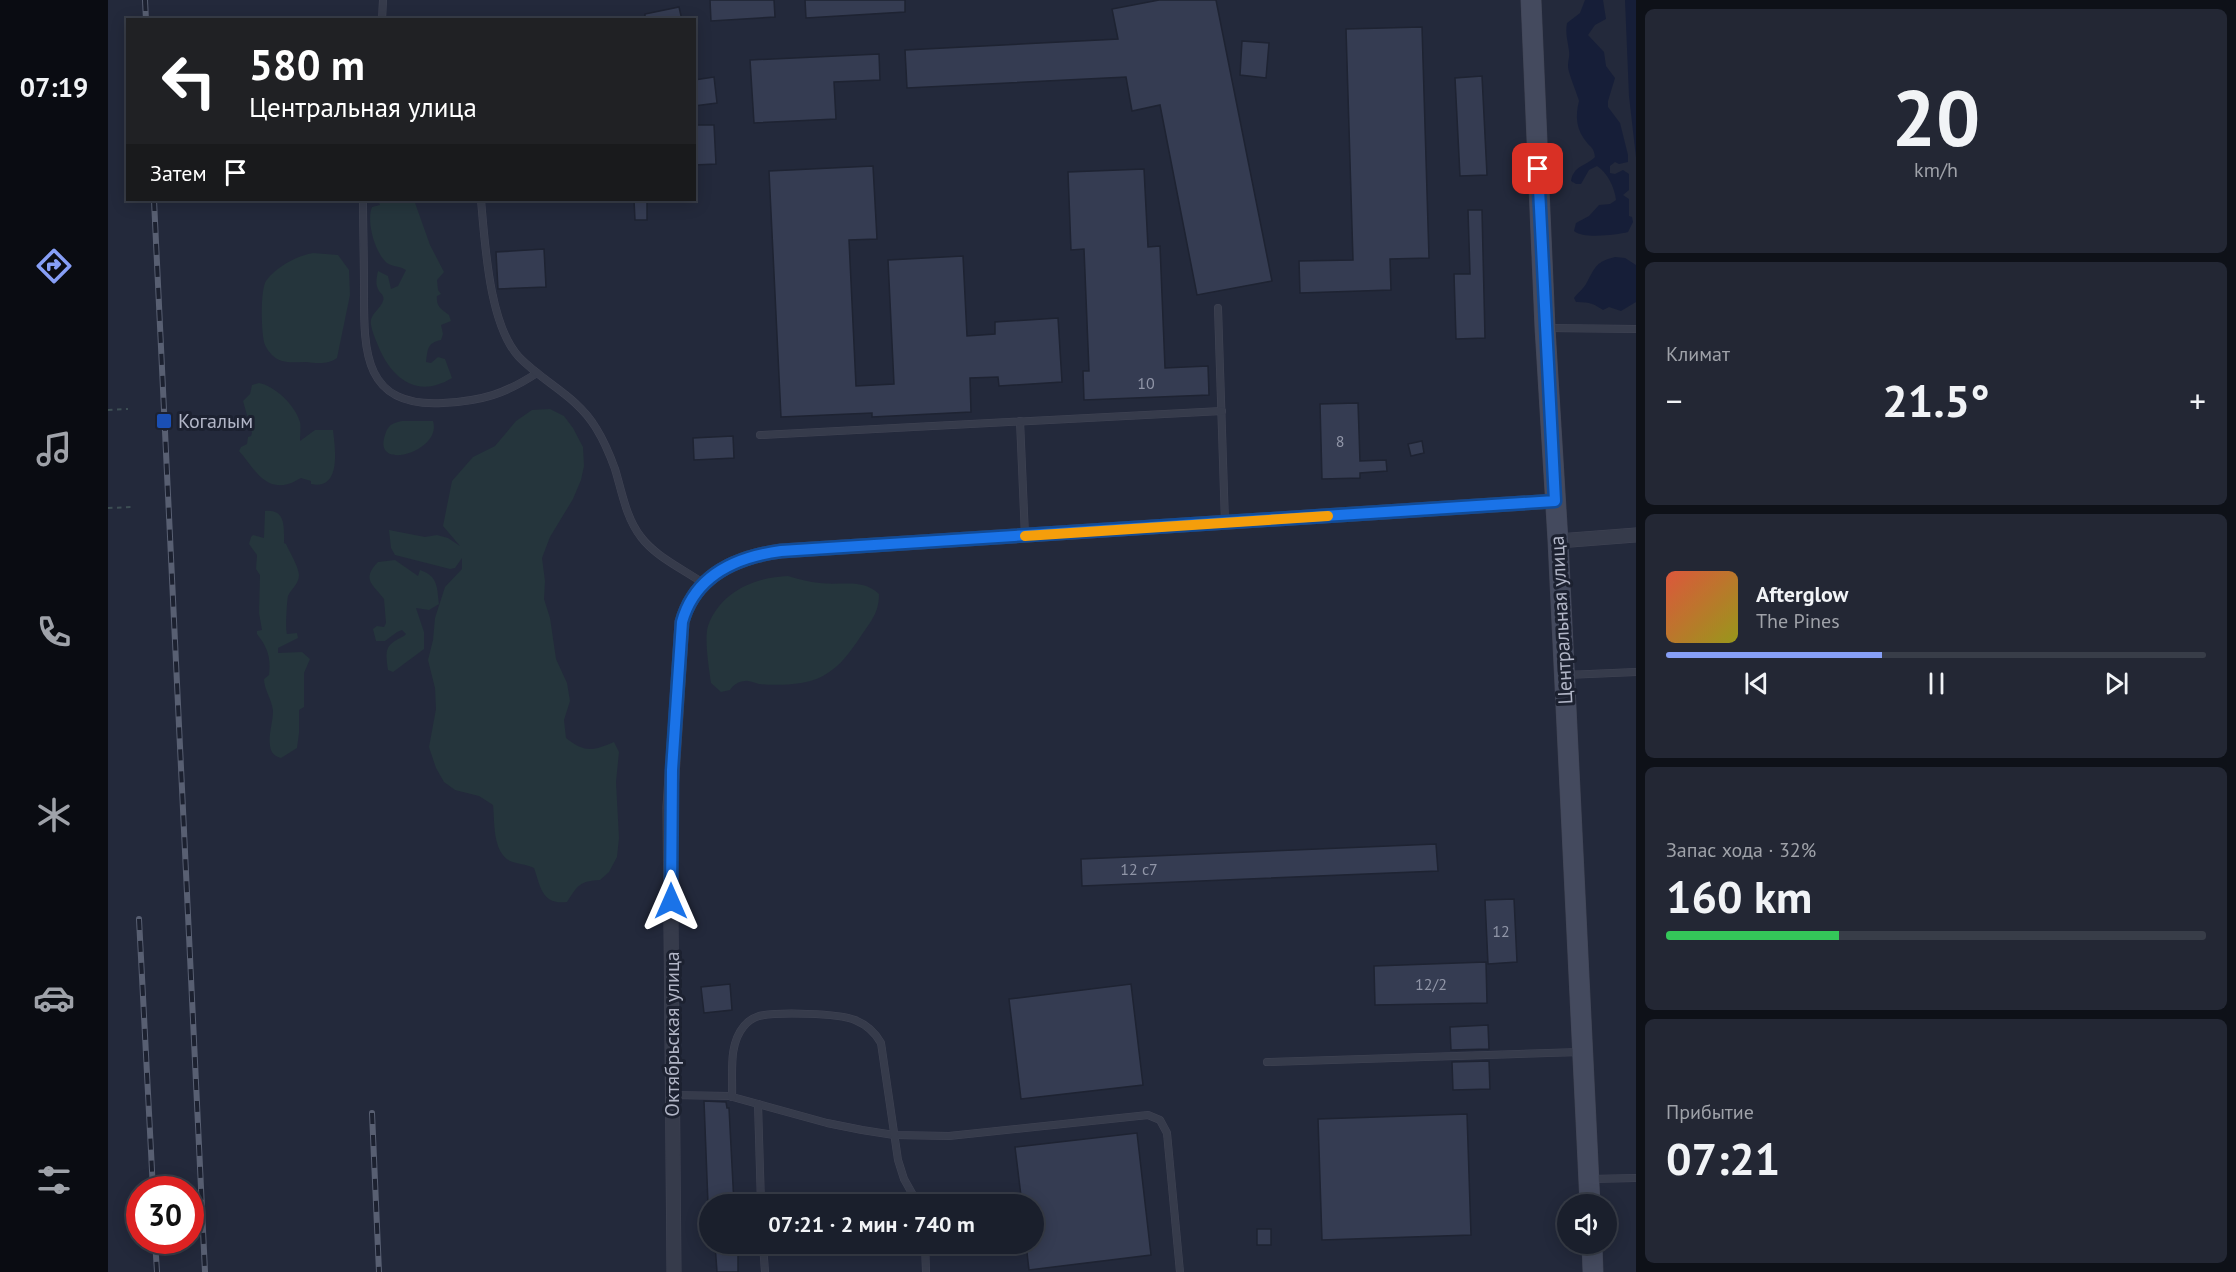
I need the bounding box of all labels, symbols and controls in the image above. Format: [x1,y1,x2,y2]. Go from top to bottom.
text: 580 m [249,37,365,92]
icon: left [150,42,228,120]
text: 20 [1892,67,1980,168]
text: 07:19 [20,70,88,104]
text: Центральная улица [249,90,477,124]
pin [1512,143,1563,194]
icon: arrive [1521,152,1554,185]
icon: arrive [219,156,252,189]
text: km/h [1914,157,1958,183]
text: Затем [150,159,207,187]
icon: directions [33,245,75,287]
text: Климат [1666,341,1730,367]
text: 21.5° [1882,371,1990,429]
house number: 10 [1137,373,1155,393]
text: − [1666,379,1683,422]
text: + [2189,379,2206,422]
place label: Когалым [178,408,253,434]
marker: Когалым [155,412,173,430]
icon: music [33,428,75,470]
house number: 8 [1336,431,1344,451]
street label: Центральная улица [1544,535,1578,705]
text: Afterglow [1756,580,1848,608]
text: The Pines [1756,608,1840,634]
icon: phone [33,611,75,653]
icon: previous [1740,667,1773,700]
icon: pause [1920,667,1953,700]
icon: next [2100,667,2133,700]
icon: climate [33,794,75,836]
text: Запас хода · 32% [1666,837,1816,863]
house number: 12 с7 [1120,859,1158,879]
text: 160 km [1666,867,1812,925]
position arrow [639,869,703,933]
house number: 12 [1492,921,1510,941]
street label: Октябрьская улица [659,951,685,1117]
house number: 12/2 [1415,974,1447,994]
icon: car [33,977,75,1019]
text: Прибытие [1666,1099,1754,1125]
text: 07:21 [1666,1129,1780,1187]
icon: filters [33,1159,75,1201]
speed limit sign: 30 [126,1176,204,1254]
map controls [1557,1194,1617,1254]
button: sound [1557,1194,1617,1254]
text: 07:21 · 2 мин · 740 m [768,1210,975,1238]

